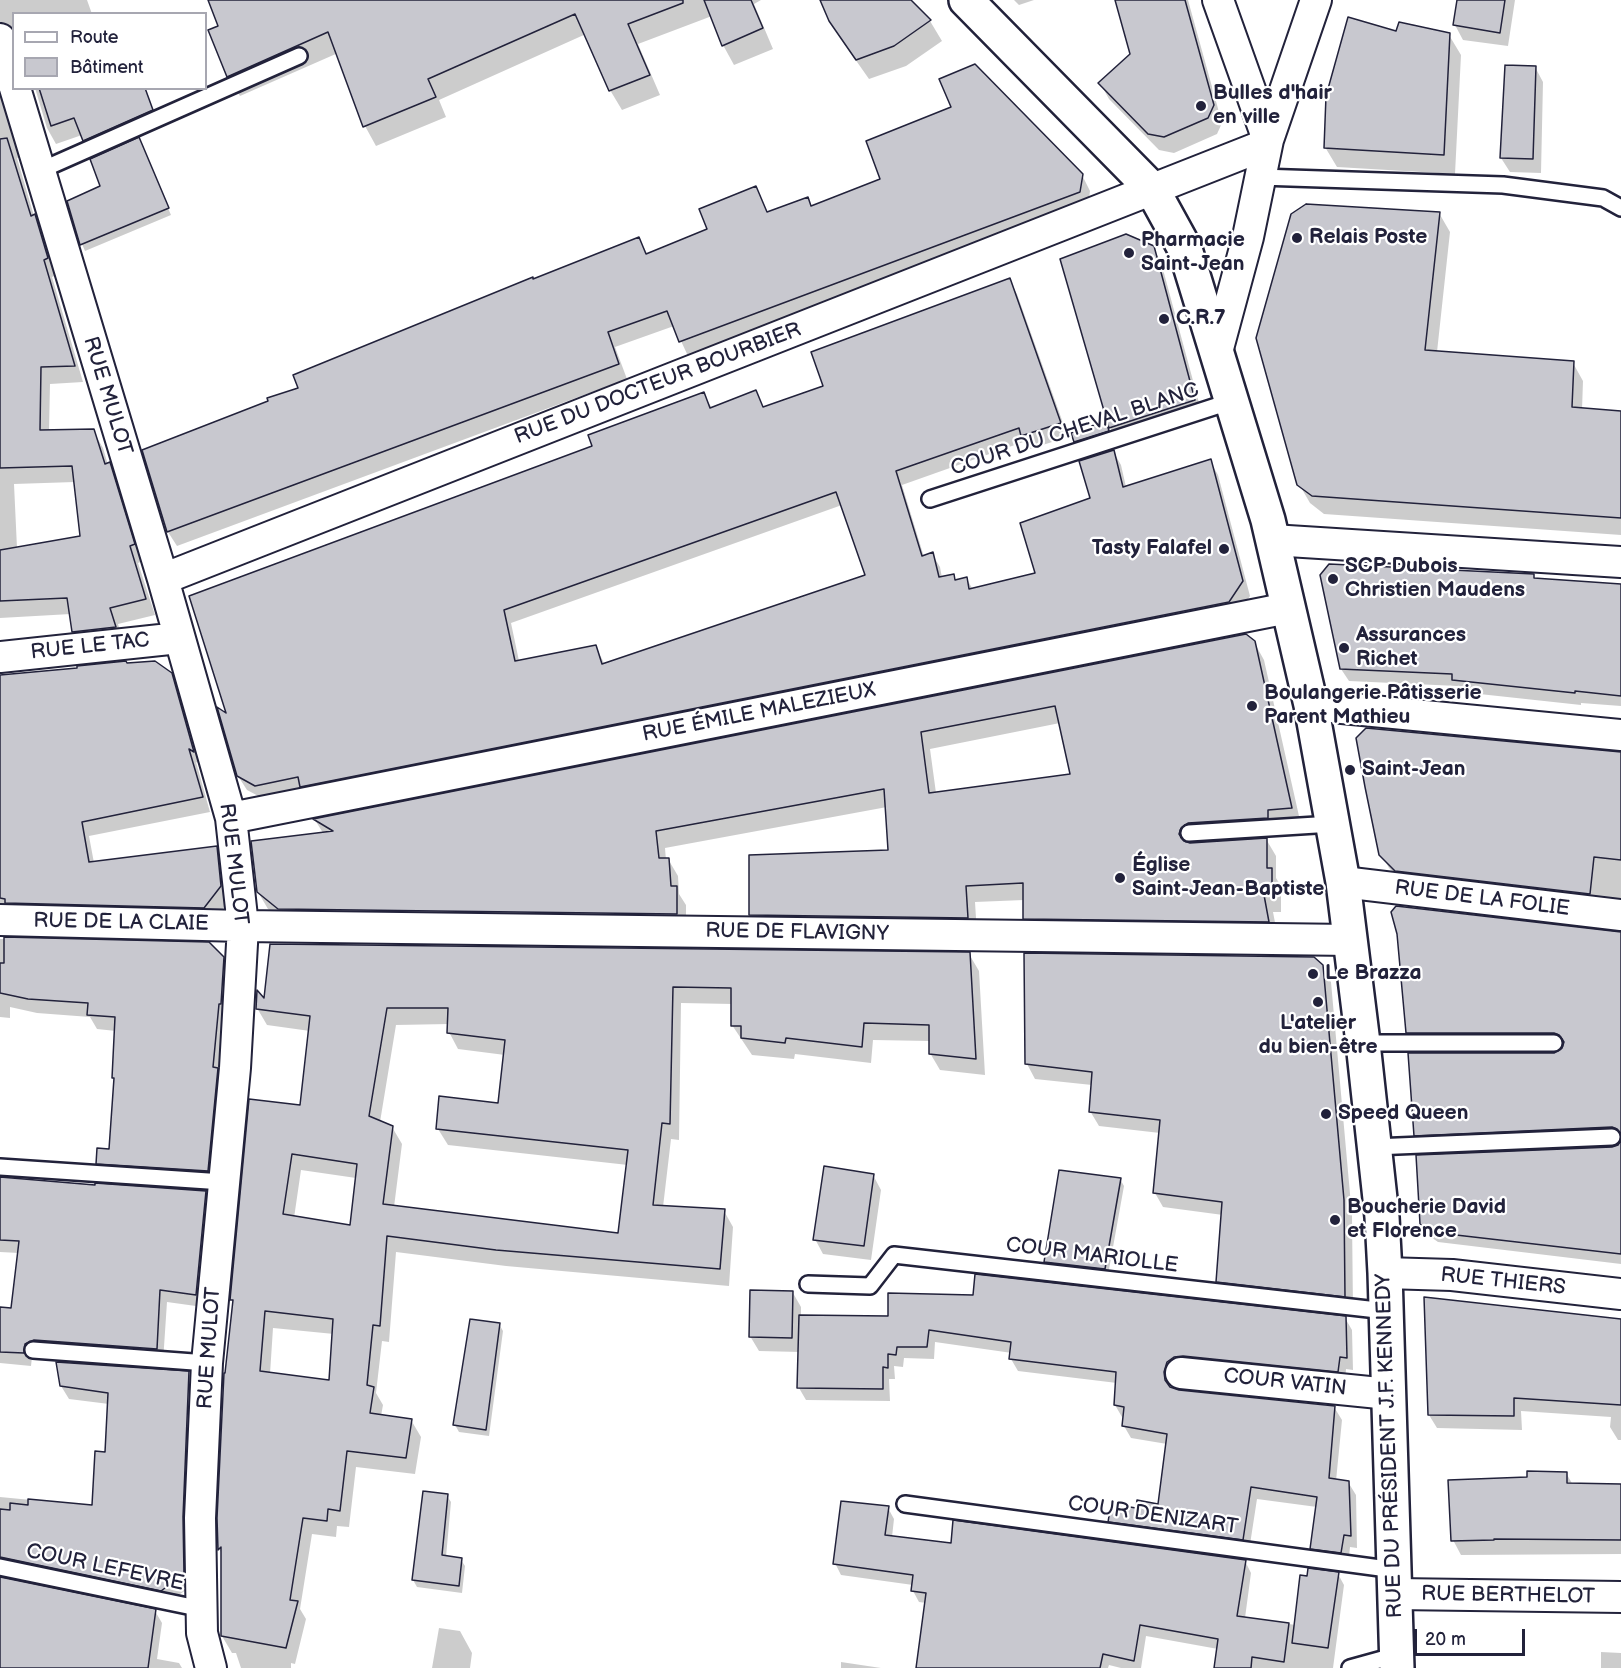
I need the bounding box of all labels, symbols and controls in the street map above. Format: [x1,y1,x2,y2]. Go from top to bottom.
legend [12,12,207,90]
text: Route [70,27,119,48]
text: Bâtiment [70,57,144,78]
place label: Bulles d'hair en ville [1213,81,1332,131]
marker: Bulles d'hair en ville [1194,99,1208,113]
place label: Relais Poste [1309,225,1427,251]
place label: Pharmacie Saint-Jean [1141,228,1245,278]
marker: Relais Poste [1290,231,1304,245]
marker: Pharmacie Saint-Jean [1122,246,1136,260]
place label: C.R.7 [1176,306,1226,332]
marker: C.R.7 [1157,312,1171,326]
street label: RUE DU DOCTEUR BOURBIER [511,318,805,450]
street label: RUE MULOT [77,334,137,458]
street label: COUR DU CHEVAL BLANC [948,378,1202,482]
place label: Tasty Falafel [1092,536,1212,562]
marker: Tasty Falafel [1217,542,1231,556]
place label: SCP Dubois Christien Maudens [1345,554,1525,604]
marker: SCP Dubois Christien Maudens [1326,572,1340,586]
place label: Assurances Richet [1356,623,1466,673]
street label: RUE LE TAC [29,628,151,666]
marker: Assurances Richet [1337,641,1351,655]
street label: RUE ÉMILE MALEZIEUX [640,678,878,748]
place label: Boulangerie Pâtisserie Parent Mathieu [1264,681,1482,731]
marker: Boulangerie Pâtisserie Parent Mathieu [1245,699,1259,713]
place label: Saint-Jean [1362,757,1466,783]
marker: Saint-Jean [1343,763,1357,777]
street label: RUE MULOT [213,802,253,926]
place label: Église Saint-Jean-Baptiste [1132,853,1324,903]
marker: Église Saint-Jean-Baptiste [1113,871,1127,885]
street label: RUE DE LA FOLIE [1393,876,1571,922]
street label: RUE DE LA CLAIE [33,909,209,937]
street label: RUE DE FLAVIGNY [705,919,889,947]
place label: Le Brazza [1325,961,1421,987]
marker: Le Brazza [1306,967,1320,981]
marker: L'atelier du bien-être [1311,995,1325,1009]
place label: L'atelier du bien-être [1259,1011,1377,1061]
place label: Speed Queen [1338,1101,1468,1127]
marker: Speed Queen [1319,1107,1333,1121]
place label: Boucherie David et Florence [1347,1195,1506,1245]
marker: Boucherie David et Florence [1328,1213,1342,1227]
street label: COUR MARIOLLE [1004,1233,1180,1279]
street label: RUE THIERS [1439,1263,1567,1301]
street label: RUE DU PRÉSIDENT J.F. KENNEDY [1371,1273,1409,1619]
street label: RUE MULOT [193,1286,227,1410]
street label: COUR VATIN [1222,1364,1348,1402]
street label: COUR DENIZART [1066,1492,1240,1540]
street label: COUR LEFEVRE [24,1539,186,1597]
street label: RUE BERTHELOT [1421,1582,1595,1610]
scale bar [1417,1617,1528,1655]
text: 20 m [1425,1629,1466,1650]

